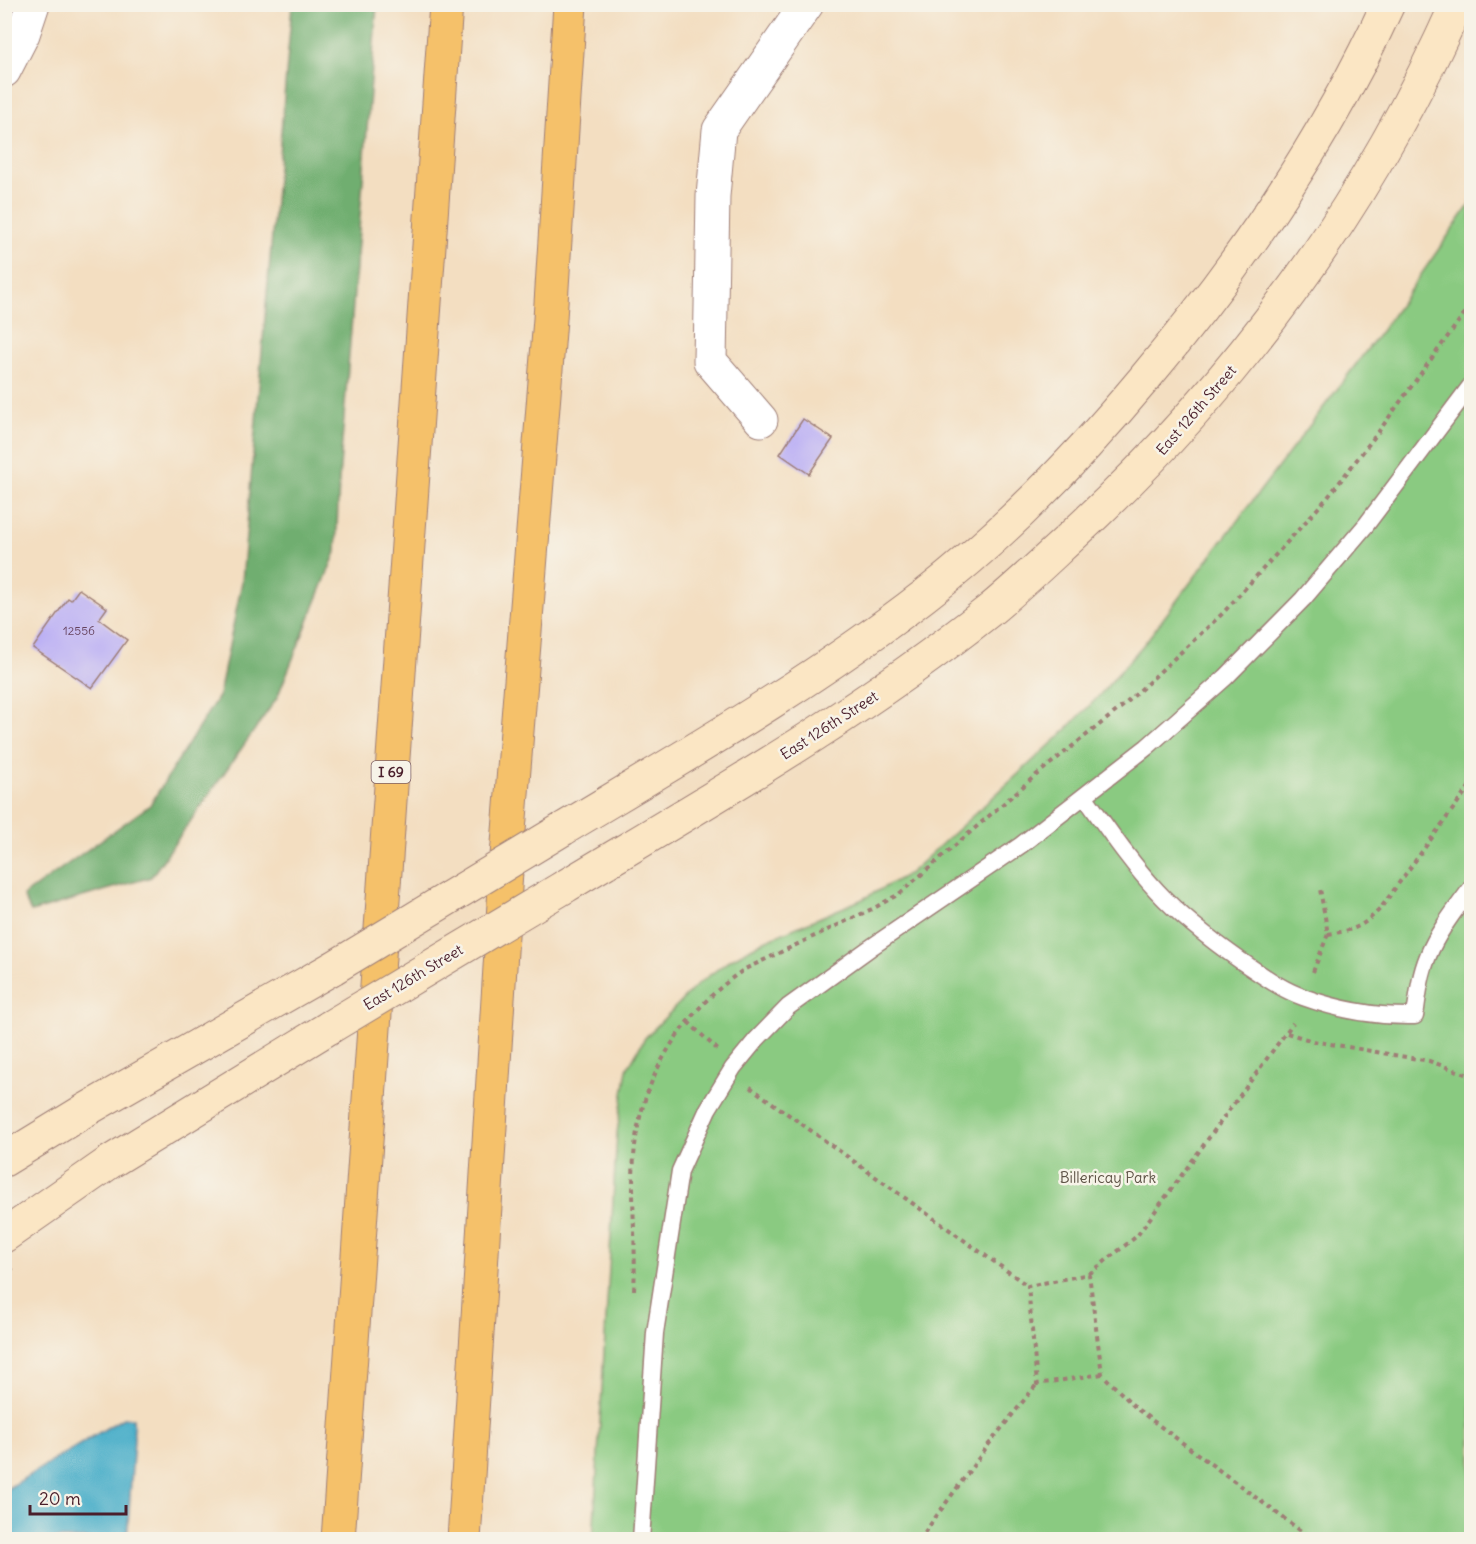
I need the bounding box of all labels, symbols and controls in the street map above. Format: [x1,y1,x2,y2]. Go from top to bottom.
street label: East 126th Street [1152,361,1240,459]
house number: 12556 [63,623,95,638]
street label: East 126th Street [777,686,881,764]
road number: I 69 [372,761,410,783]
street label: East 126th Street [360,940,466,1014]
park label: Billericay Park [1060,1168,1157,1187]
scale bar [30,1478,126,1516]
text: 20 m [39,1487,81,1510]

